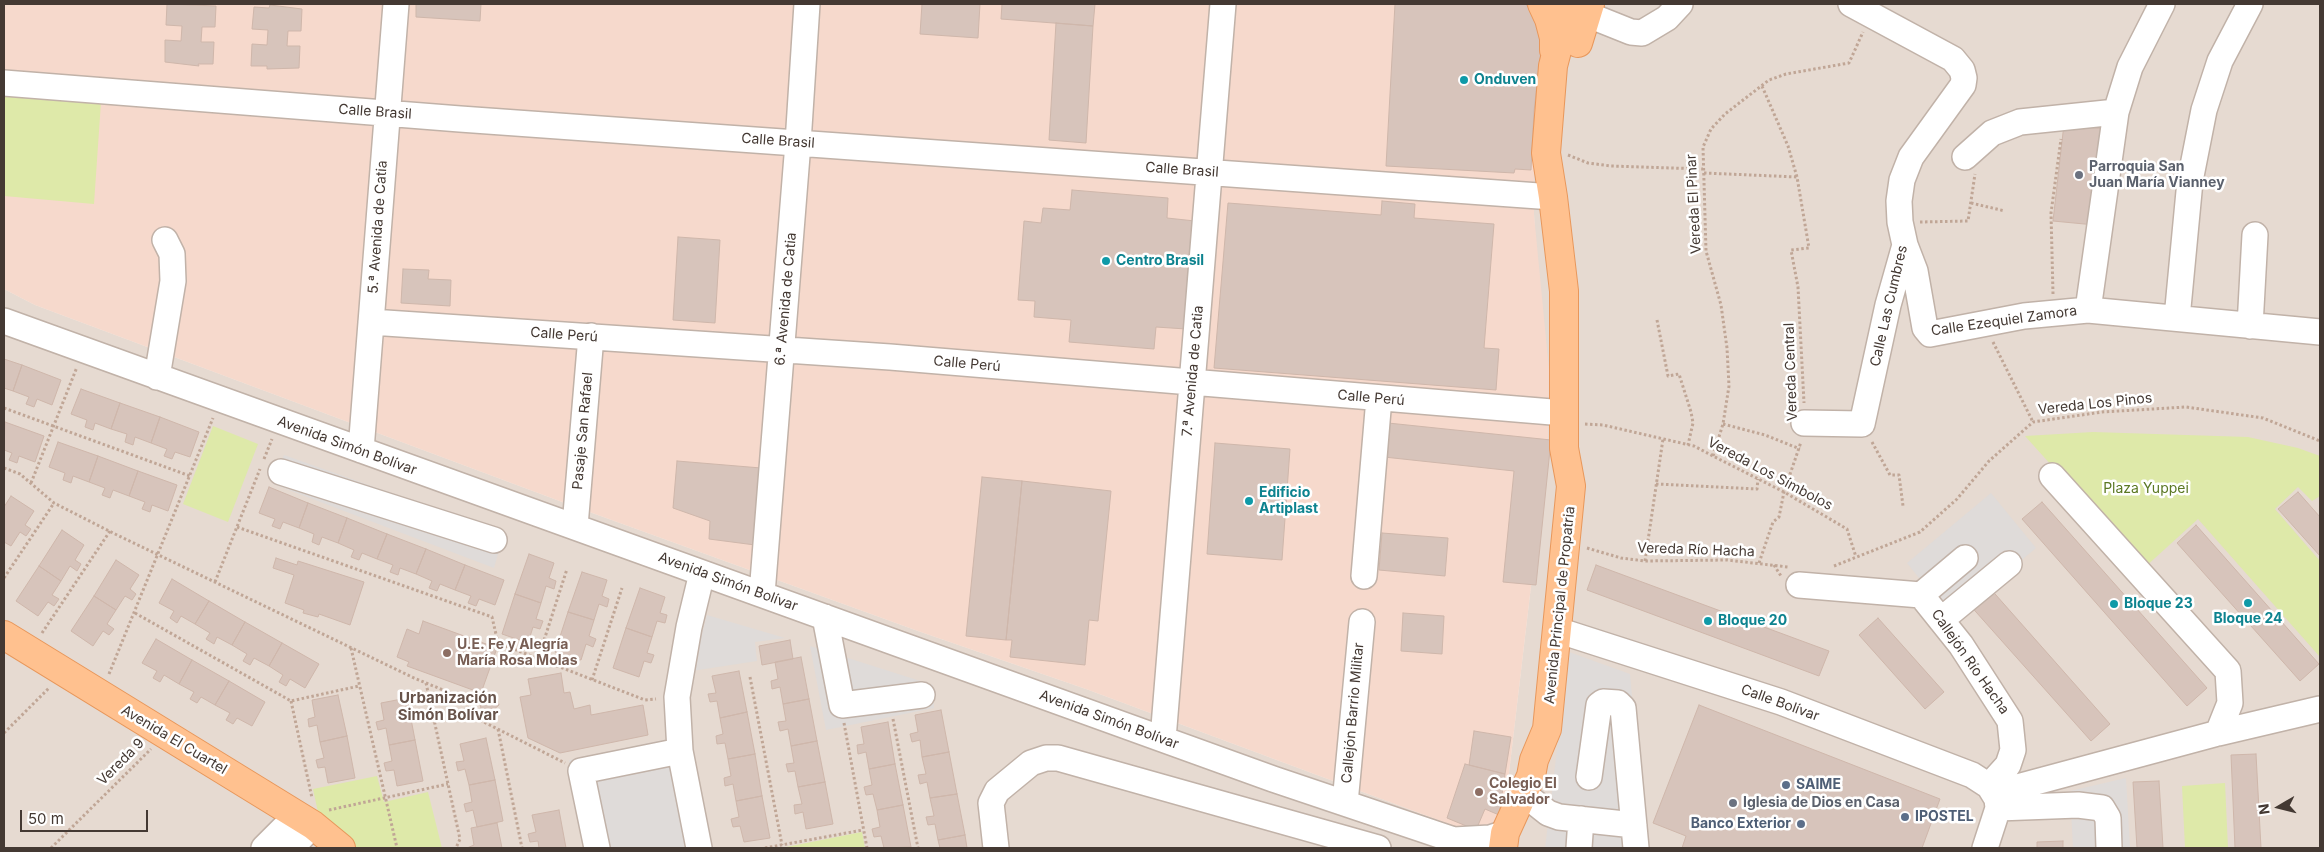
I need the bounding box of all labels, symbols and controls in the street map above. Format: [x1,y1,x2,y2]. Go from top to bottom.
place label: Onduven [1474,72,1536,88]
marker: Onduven [1458,74,1470,86]
street label: Calle Brasil [338,101,412,123]
street label: Calle Brasil [741,130,815,152]
street label: Vereda El Pinar [1683,154,1705,254]
street label: Calle Brasil [1145,159,1219,181]
place label: Parroquia San Juan María Vianney [2089,159,2225,192]
street label: 5.ª Avenida de Catia [365,160,391,294]
marker: Parroquia San Juan María Vianney [2073,169,2085,181]
street label: 6.ª Avenida de Catia [772,232,800,366]
street label: Calle Las Cumbres [1867,244,1911,368]
place label: Centro Brasil [1116,253,1204,269]
marker: Centro Brasil [1100,255,1112,267]
street label: Calle Ezequiel Zamora [1930,302,2078,340]
street label: 7.ª Avenida de Catia [1179,305,1207,437]
street label: Vereda Central [1781,323,1801,421]
street label: Calle Perú [530,324,598,346]
street label: Calle Perú [933,353,1001,375]
street label: Pasaje San Rafael [569,372,597,490]
street label: Calle Perú [1337,387,1405,409]
street label: Vereda Los Pinos [2037,390,2153,418]
street label: Avenida Simón Bolívar [275,413,419,479]
street label: Vereda Los Símbolos [1705,434,1835,514]
park label: Plaza Yuppei [2103,481,2189,497]
place label: Edificio Artiplast [1259,485,1318,518]
marker: Edificio Artiplast [1243,495,1255,507]
street label: Avenida Principal de Propatria [1541,505,1579,705]
street label: Vereda Río Hacha [1637,540,1755,560]
street label: Avenida Simón Bolívar [656,549,800,615]
place label: Bloque 23 [2124,596,2193,612]
marker: Bloque 24 [2242,597,2254,609]
marker: Bloque 23 [2108,598,2120,610]
street label: Callejón Río Hacha [1928,606,2012,718]
place label: Bloque 24 [2214,611,2282,627]
place label: Bloque 20 [1718,613,1787,629]
marker: Bloque 20 [1702,615,1714,627]
place label: U.E. Fe y Alegría María Rosa Molas [457,637,577,670]
street label: Callejón Barrio Militar [1338,642,1368,784]
marker: U.E. Fe y Alegría María Rosa Molas [441,647,453,659]
street label: Calle Bolívar [1738,681,1822,725]
street label: Avenida Simón Bolívar [1037,687,1181,753]
district label: Urbanización Simón Bolívar [398,689,498,724]
street label: Avenida El Cuartel [118,702,230,778]
street label: Vereda 9 [94,735,148,789]
place label: Colegio El Salvador [1489,776,1557,809]
place label: SAIME [1796,777,1841,793]
marker: SAIME [1780,779,1792,791]
north arrow [2254,782,2304,832]
marker: Colegio El Salvador [1473,786,1485,798]
place label: Iglesia de Dios en Casa [1743,795,1900,811]
marker: Iglesia de Dios en Casa [1727,797,1739,809]
scale bar [22,800,150,832]
text: N [2254,803,2273,816]
text: 50 m [28,809,64,828]
place label: IPOSTEL [1915,809,1974,825]
marker: IPOSTEL [1899,811,1911,823]
place label: Banco Exterior [1691,816,1791,832]
marker: Banco Exterior [1795,818,1807,830]

